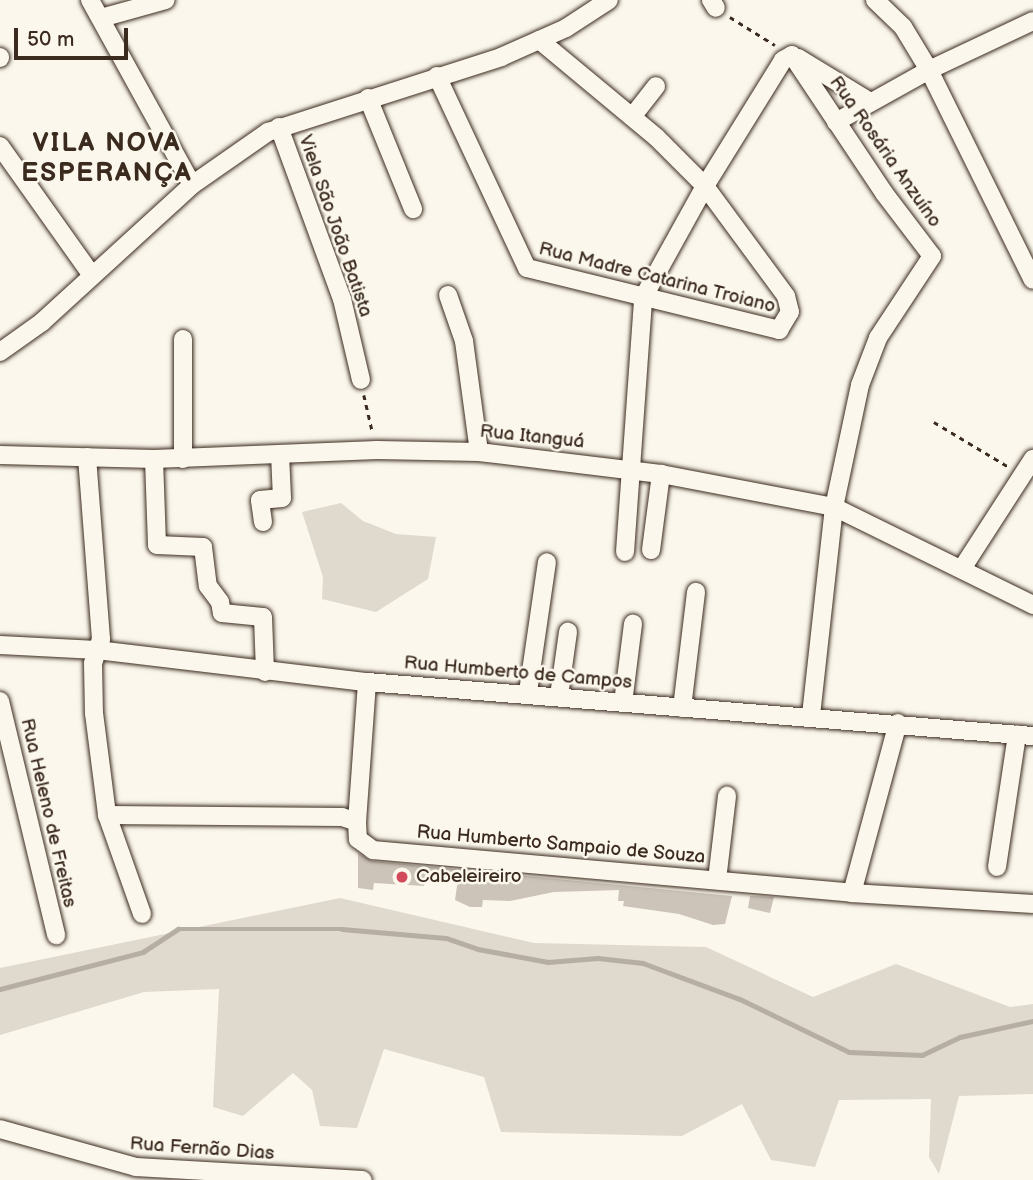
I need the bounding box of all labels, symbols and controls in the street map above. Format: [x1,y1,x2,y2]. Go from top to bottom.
scale bar [18,14,131,58]
text: 50 m [27,27,74,52]
street label: Rua Rosária Anzuíno [824,72,946,232]
district label: VILA NOVA ESPERANÇA [22,128,192,190]
street label: Viela São João Batista [293,131,377,321]
street label: Rua Madre Catarina Troiano [536,237,778,319]
street label: Rua Itanguá [479,420,585,454]
street label: Rua Humberto de Campos [403,652,633,694]
street label: Rua Heleno de Freitas [15,716,81,910]
street label: Rua Humberto Sampaio de Souza [415,821,707,869]
place label: Cabeleireiro [416,866,522,888]
marker: Cabeleireiro [394,869,410,885]
street label: Rua Fernão Dias [129,1133,275,1165]

